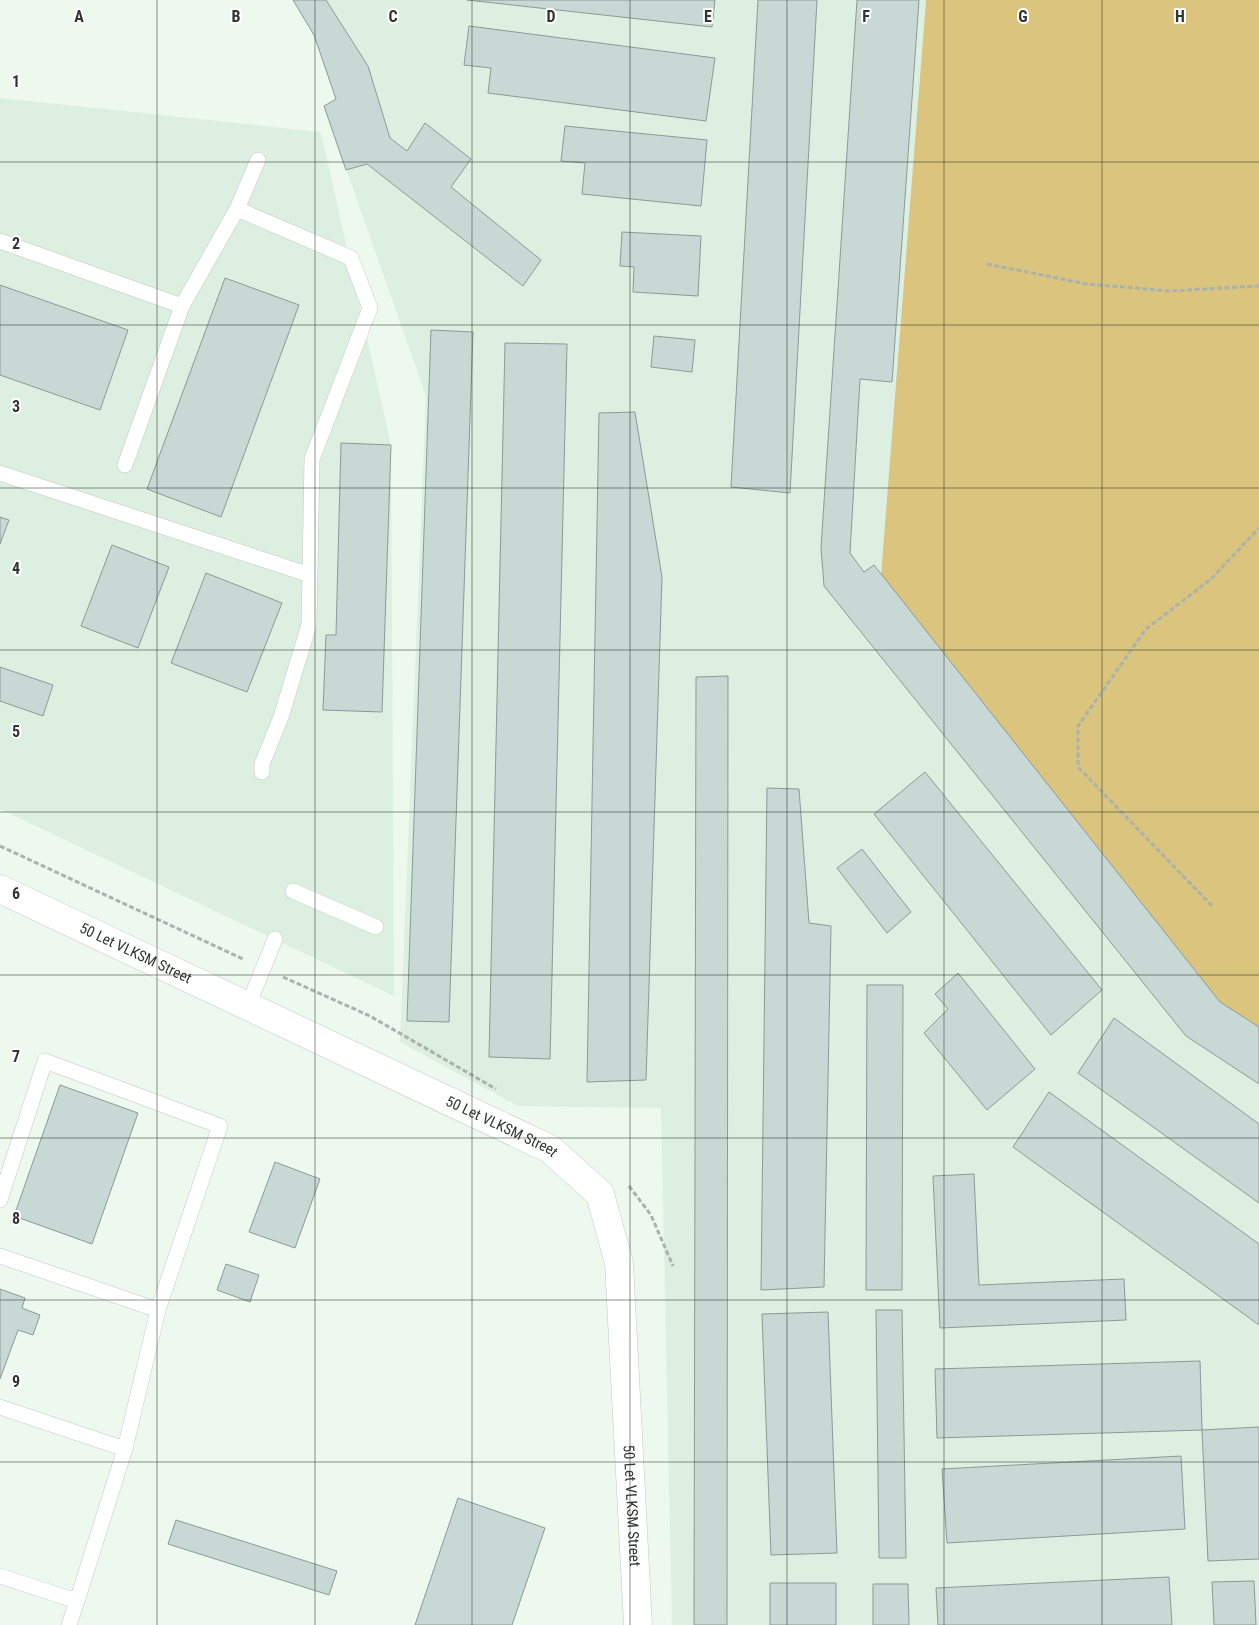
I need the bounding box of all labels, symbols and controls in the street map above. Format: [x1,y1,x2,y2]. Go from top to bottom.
text: A [74,7,84,26]
text: B [232,7,241,26]
text: C [388,7,398,26]
text: D [546,7,556,26]
text: E [704,7,712,26]
text: F [862,7,870,26]
text: G [1018,7,1028,26]
text: H [1175,7,1185,26]
text: 1 [12,72,20,91]
text: 2 [12,234,20,253]
text: 3 [12,397,20,416]
text: 4 [12,559,20,578]
text: 5 [12,722,20,741]
text: 6 [12,884,20,903]
street label: 50 Let VLKSM Street [77,919,195,987]
text: 7 [12,1047,20,1066]
street label: 50 Let VLKSM Street [443,1092,562,1161]
text: 8 [12,1209,20,1228]
text: 9 [12,1372,20,1391]
street label: 50 Let VLKSM Street [620,1444,644,1567]

